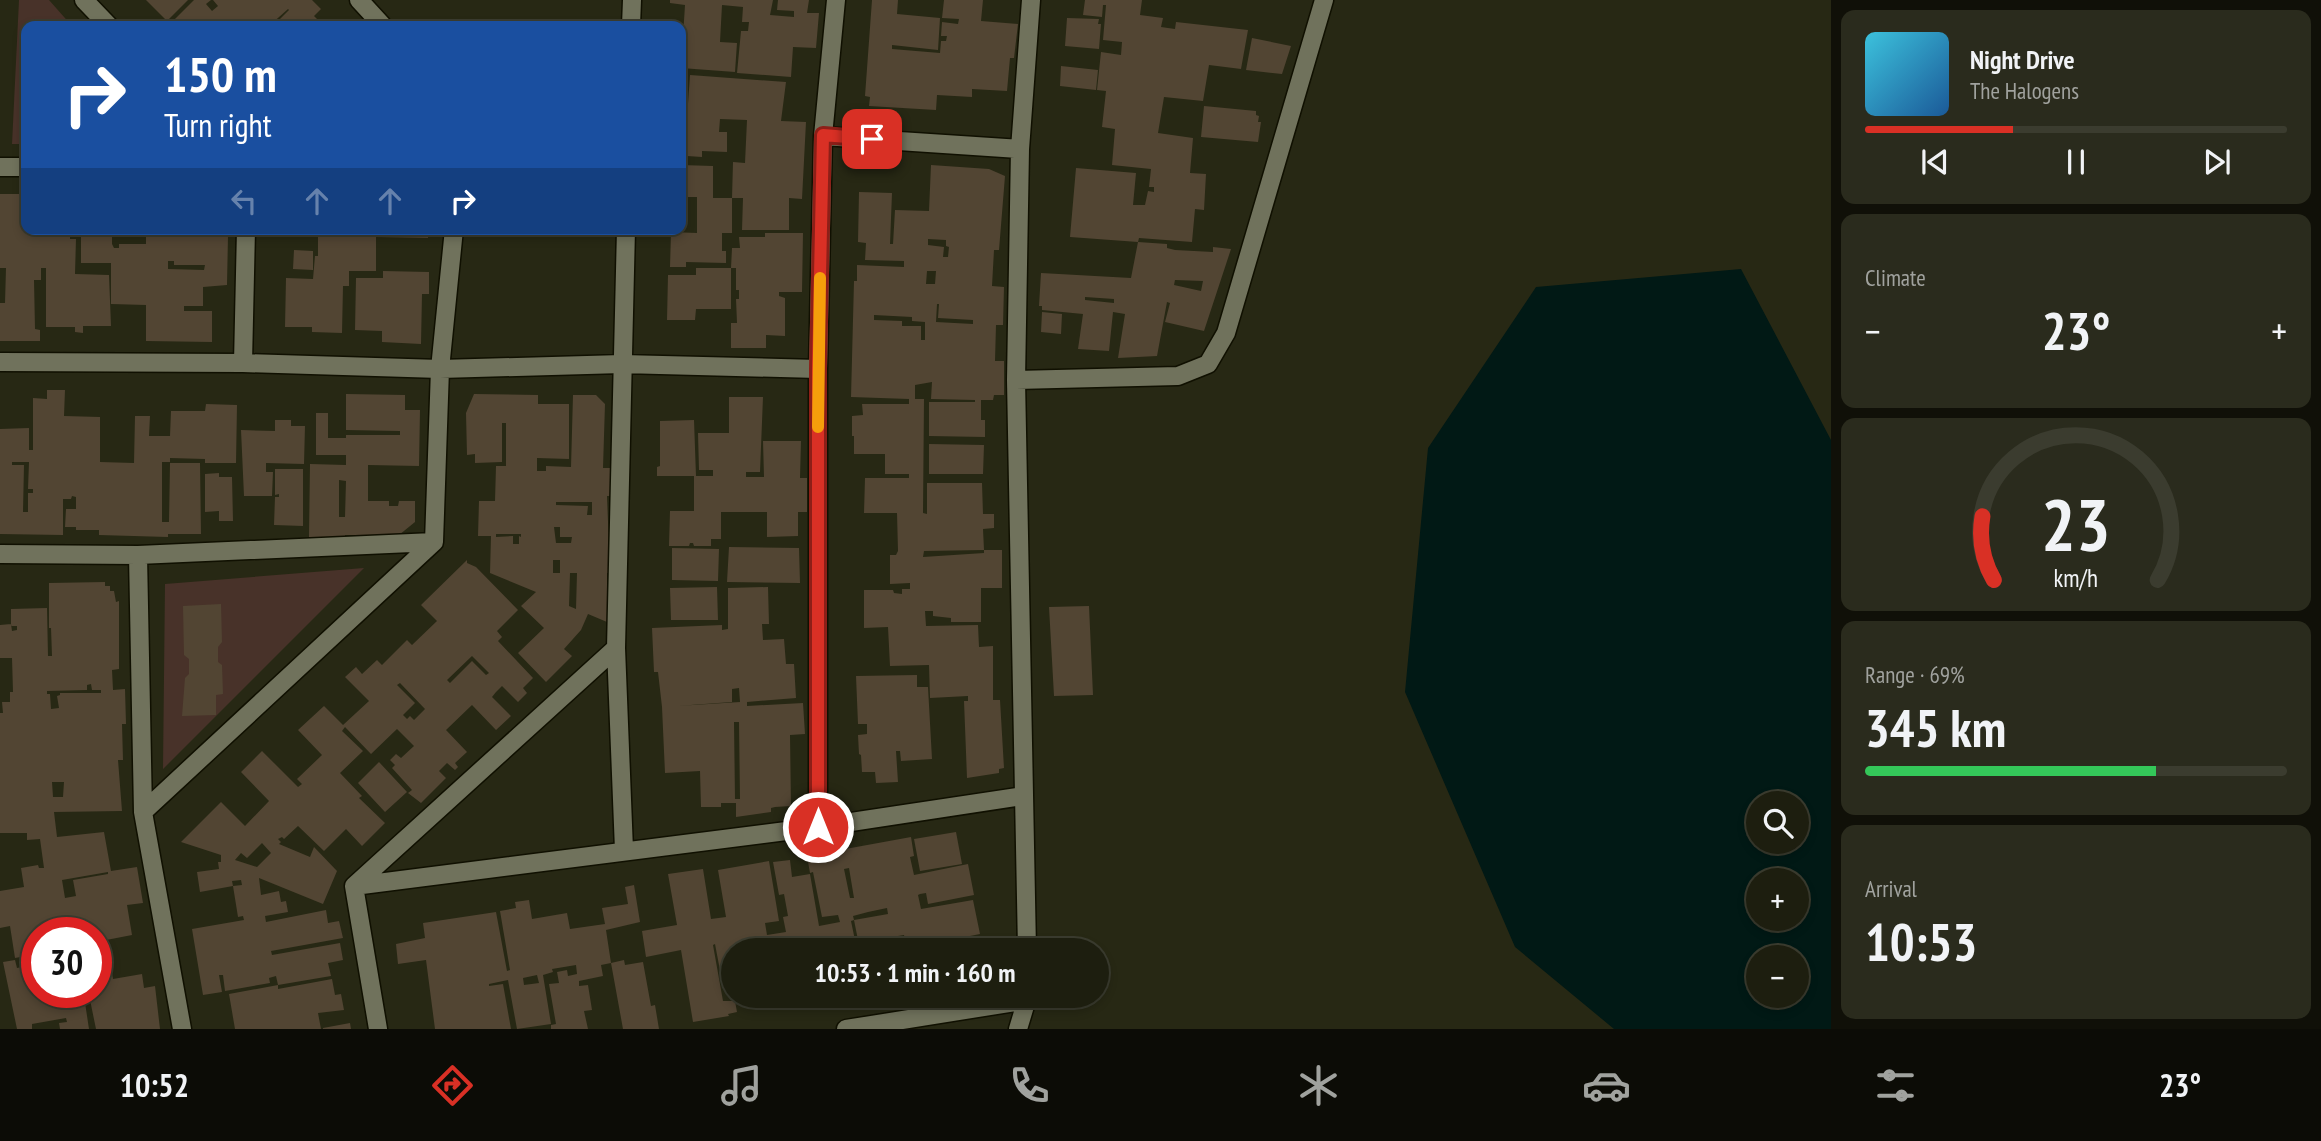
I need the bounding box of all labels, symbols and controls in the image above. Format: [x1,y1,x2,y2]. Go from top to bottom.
text: 150 m [164,42,277,106]
text: Night Drive [1970,43,2075,76]
icon: right [49,49,140,140]
text: The Halogens [1970,76,2079,105]
text: Turn right [164,104,272,146]
pin [842,109,902,169]
icon: arrive [853,120,891,158]
icon: previous [1916,143,1954,181]
icon: pause [2057,143,2095,181]
icon: next [2198,143,2236,181]
icon: left [225,182,263,220]
icon: ahead [298,182,336,220]
icon: ahead [371,182,409,220]
icon: right [444,182,482,220]
text: Climate [1865,263,1926,292]
text: 23° [2042,297,2110,364]
text: − [1865,306,1881,355]
text: + [2271,306,2287,355]
text: 23 [2041,477,2111,571]
text: km/h [2054,562,2098,594]
text: Range · 69% [1865,660,1965,689]
text: 345 km [1865,694,2006,761]
position arrow [781,790,855,864]
map controls [1746,791,1809,1008]
button: search [1746,791,1809,854]
button: + [1746,868,1809,931]
text: Arrival [1865,874,1917,903]
text: 10:53 [1865,908,1977,975]
speed limit sign: 30 [21,917,112,1008]
button: − [1746,945,1809,1008]
text: 10:53 · 1 min · 160 m [815,956,1015,989]
icon: directions [428,1061,477,1110]
icon: music [717,1061,766,1110]
icon: phone [1005,1061,1054,1110]
icon: climate [1294,1061,1343,1110]
icon: car [1582,1061,1631,1110]
icon: filters [1871,1061,1920,1110]
text: 10:52 [120,1064,189,1106]
text: 23° [2159,1064,2201,1106]

